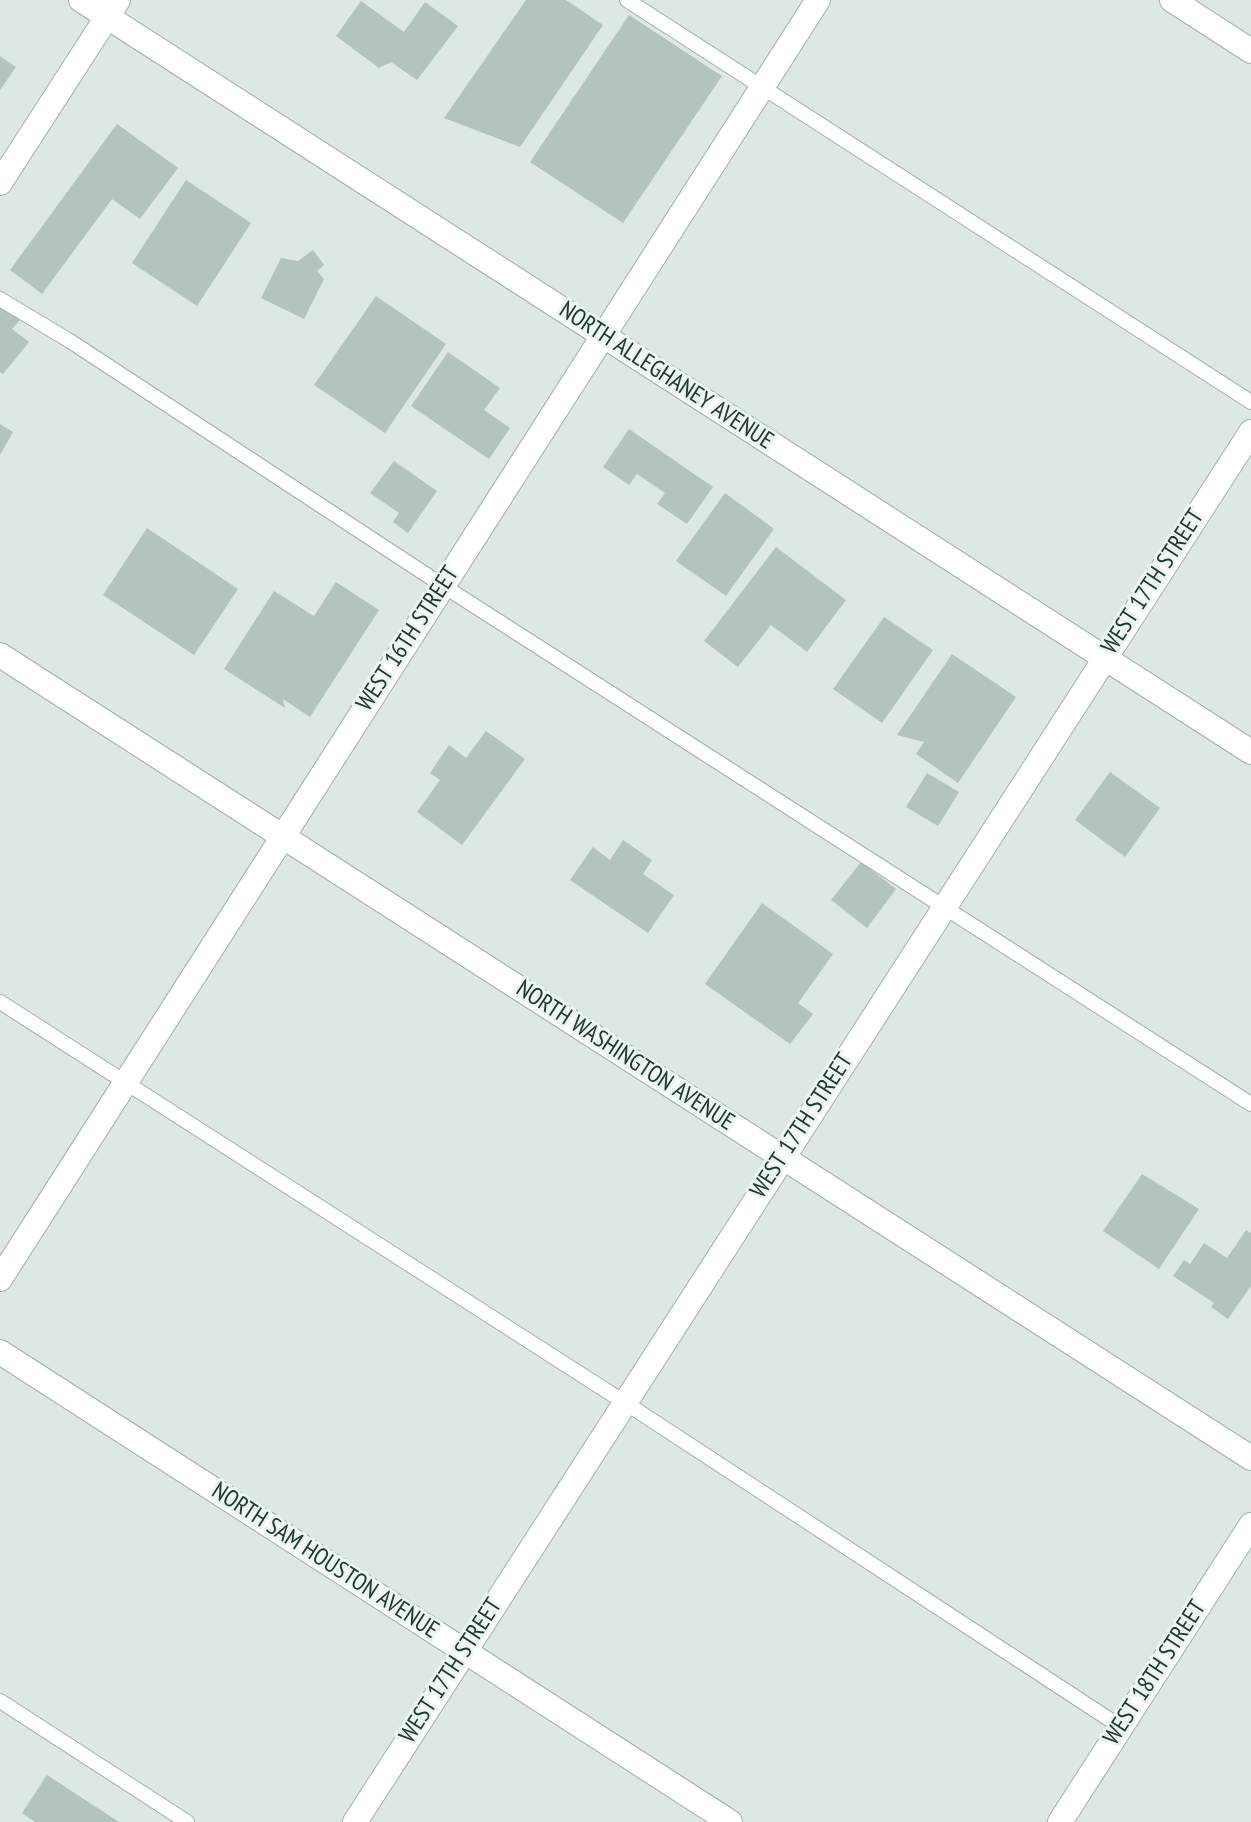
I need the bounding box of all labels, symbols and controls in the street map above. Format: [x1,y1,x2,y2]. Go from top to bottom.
street label: NORTH ALLEGHANEY AVENUE [554,296,778,456]
street label: WEST 17TH STREET [1096,504,1210,660]
street label: WEST 16TH STREET [351,561,465,717]
street label: NORTH WASHINGTON AVENUE [511,975,739,1137]
street label: WEST 17TH STREET [745,1048,859,1204]
street label: NORTH SAM HOUSTON AVENUE [206,1477,444,1645]
street label: WEST 17TH STREET [394,1593,508,1749]
street label: WEST 18TH STREET [1098,1595,1212,1751]

